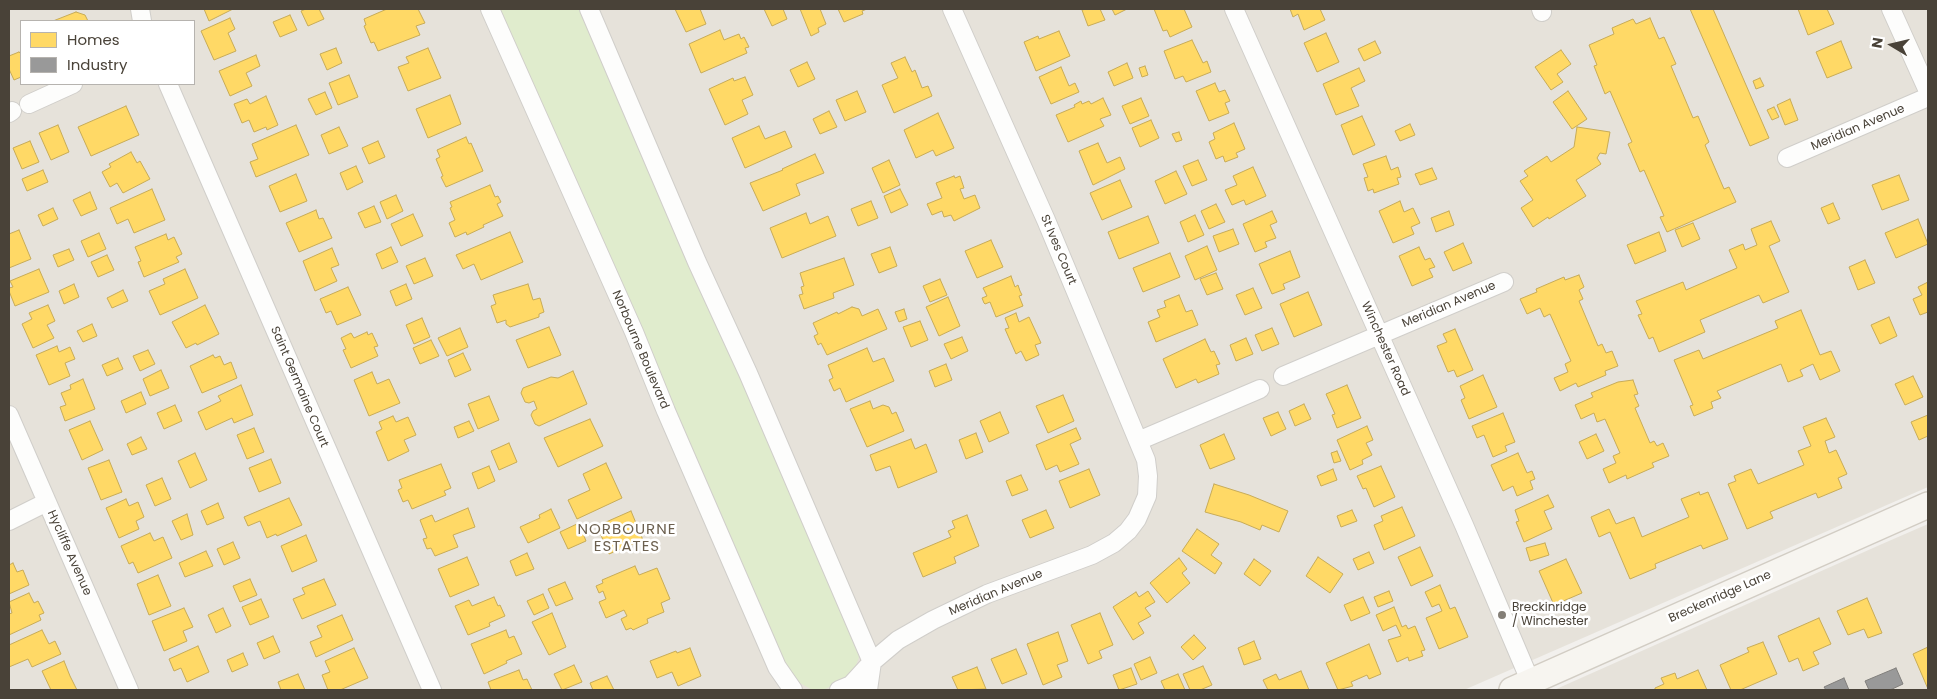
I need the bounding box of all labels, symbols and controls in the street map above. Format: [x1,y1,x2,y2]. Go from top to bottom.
legend [20,20,195,85]
north arrow [1867,20,1917,70]
text: Homes [67,29,120,50]
text: N [1866,36,1888,49]
text: Industry [67,54,127,75]
street label: Meridian Avenue [1809,102,1907,154]
street label: St Ives Court [1037,213,1079,287]
street label: Meridian Avenue [1400,279,1498,331]
street label: Norbourne Boulevard [608,289,672,411]
street label: Winchester Road [1358,300,1412,398]
street label: Saint Germaine Court [267,324,331,450]
street label: Hycliffe Avenue [44,508,94,598]
district label: NORBOURNE ESTATES [576,521,678,556]
street label: Meridian Avenue [947,567,1045,619]
street label: Breckenridge Lane [1667,568,1773,626]
place label: Breckinridge / Winchester [1512,601,1588,629]
marker: Breckinridge / Winchester [1496,609,1508,621]

